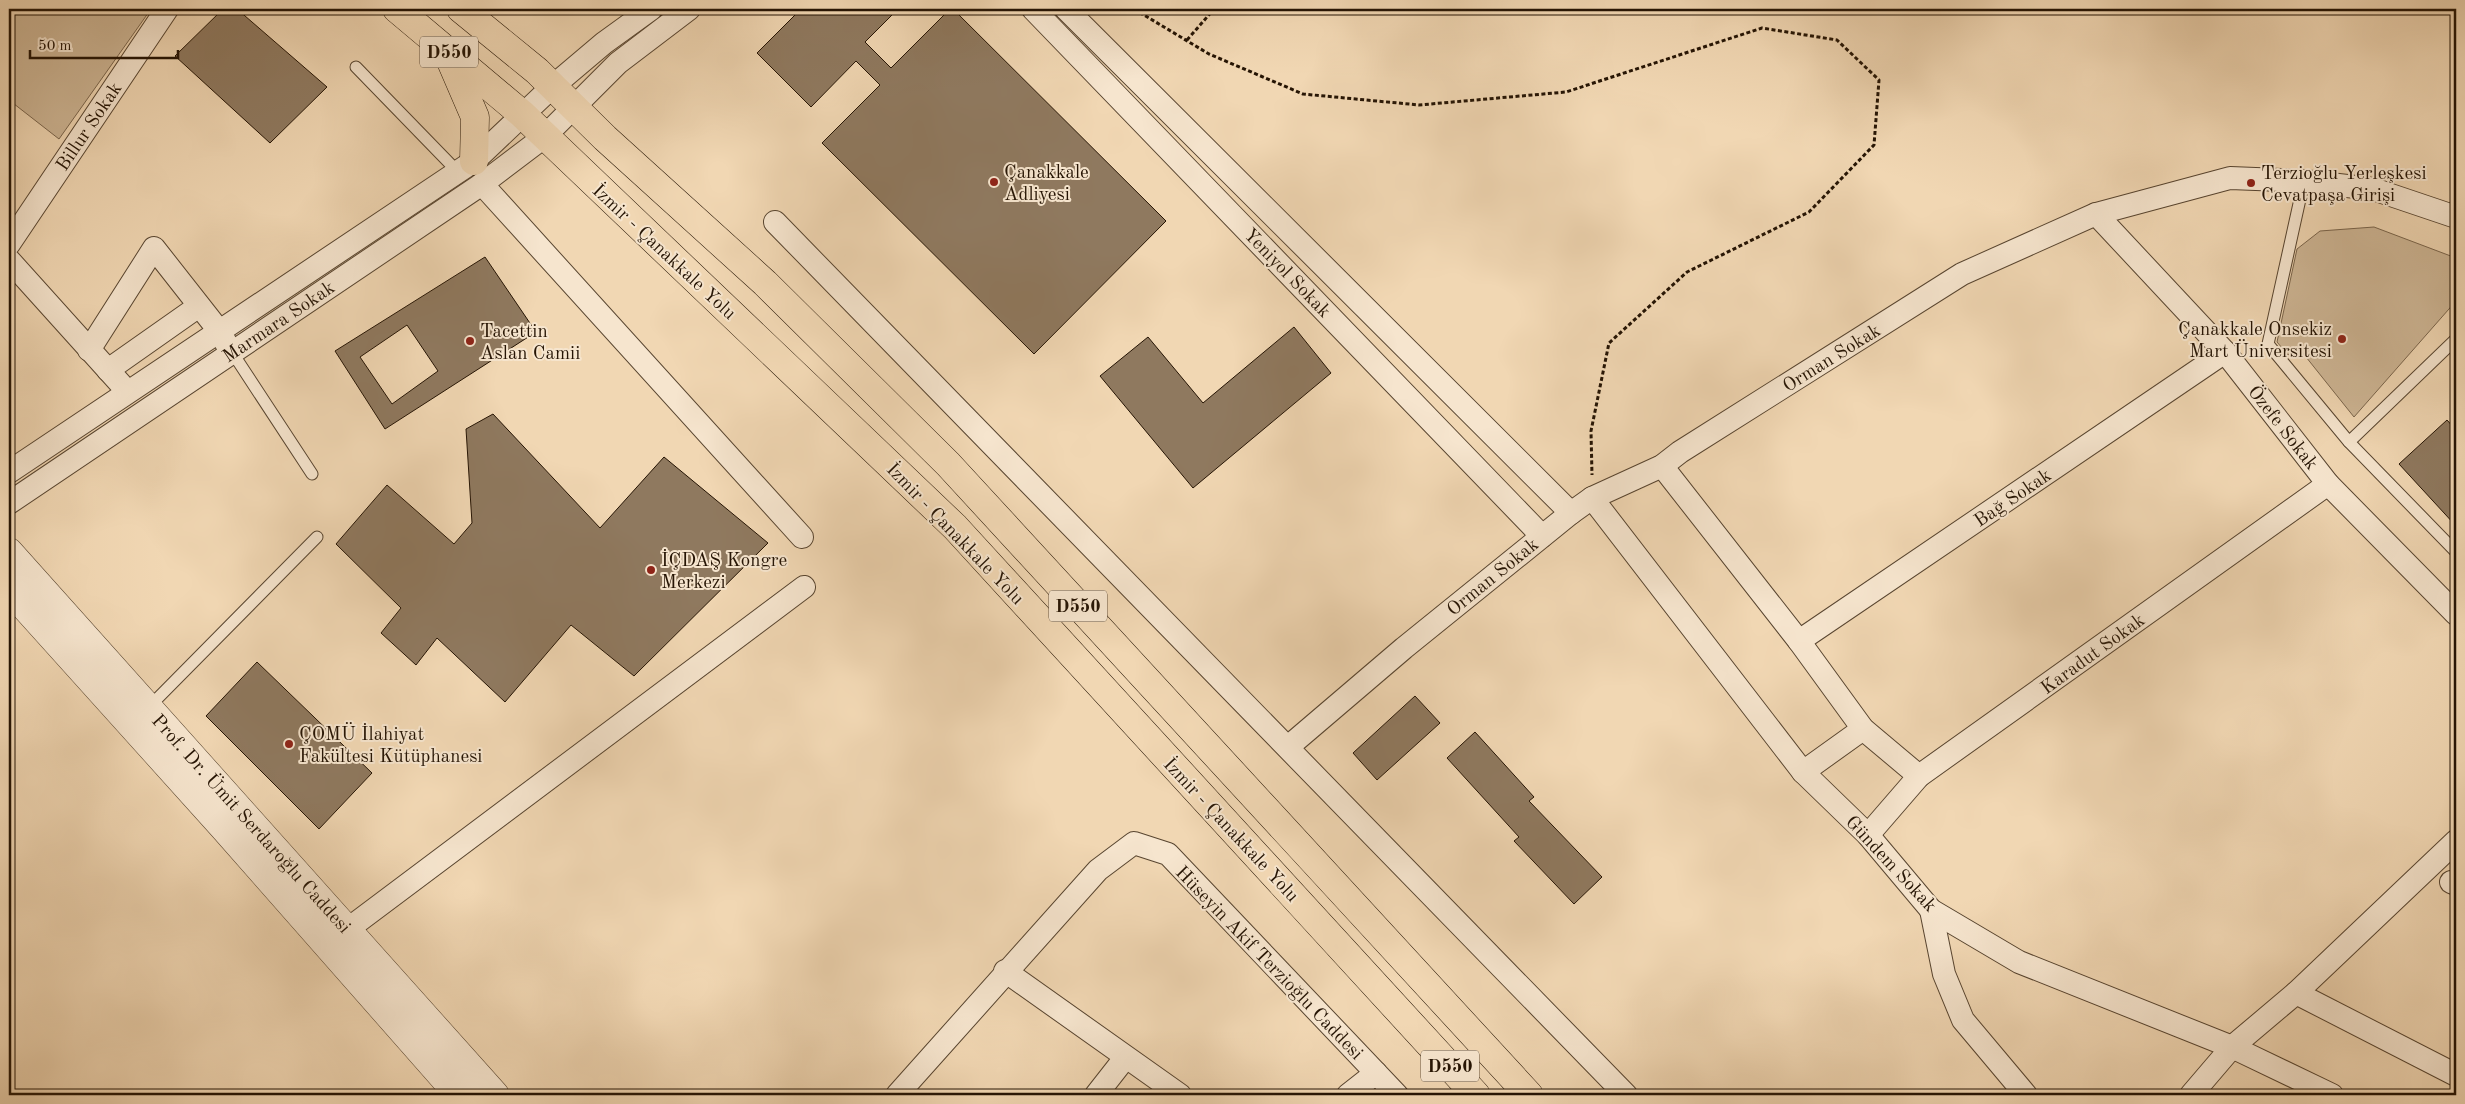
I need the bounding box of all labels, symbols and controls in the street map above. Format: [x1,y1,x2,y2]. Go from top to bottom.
scale bar [30,28,178,60]
road number: D550 [420,36,478,68]
text: 50 m [38,39,72,54]
street label: Billur Sokak [54,80,127,175]
place label: Çanakkale Adliyesi [1004,164,1089,205]
place label: Terzioğlu Yerleşkesi Cevatpaşa Girişi [2261,165,2427,206]
marker: Çanakkale Adliyesi [988,176,1000,188]
marker: Terzioğlu Yerleşkesi Cevatpaşa Girişi [2245,177,2257,189]
street label: İzmir - Çanakkale Yolu [588,179,741,324]
street label: Yeniyol Sokak [1239,225,1333,322]
street label: Marmara Sokak [220,279,339,367]
street label: Orman Sokak [1780,321,1885,397]
place label: Çanakkale Onsekiz Mart Üniversitesi [2178,321,2332,362]
place label: Tacettin Aslan Camii [480,323,580,364]
marker: Çanakkale Onsekiz Mart Üniversitesi [2336,333,2348,345]
marker: Tacettin Aslan Camii [464,335,476,347]
street label: Özefe Sokak [2243,380,2324,474]
street label: İzmir - Çanakkale Yolu [882,458,1029,609]
street label: Bağ Sokak [1971,466,2055,532]
street label: Orman Sokak [1444,535,1543,620]
place label: İÇDAŞ Kongre Merkezi [661,549,787,593]
marker: İÇDAŞ Kongre Merkezi [645,564,657,576]
road number: D550 [1049,590,1107,622]
street label: Karadut Sokak [2038,611,2149,699]
street label: Prof. Dr. Ümit Serdaroğlu Caddesi [147,709,356,938]
place label: ÇOMÜ İlahiyat Fakültesi Kütüphanesi [299,722,483,767]
marker: ÇOMÜ İlahiyat Fakültesi Kütüphanesi [283,738,295,750]
street label: İzmir - Çanakkale Yolu [1159,753,1304,906]
street label: Gündem Sokak [1841,813,1939,916]
street label: Hüseyin Akif Terzioğlu Caddesi [1171,863,1366,1064]
road number: D550 [1421,1050,1479,1082]

